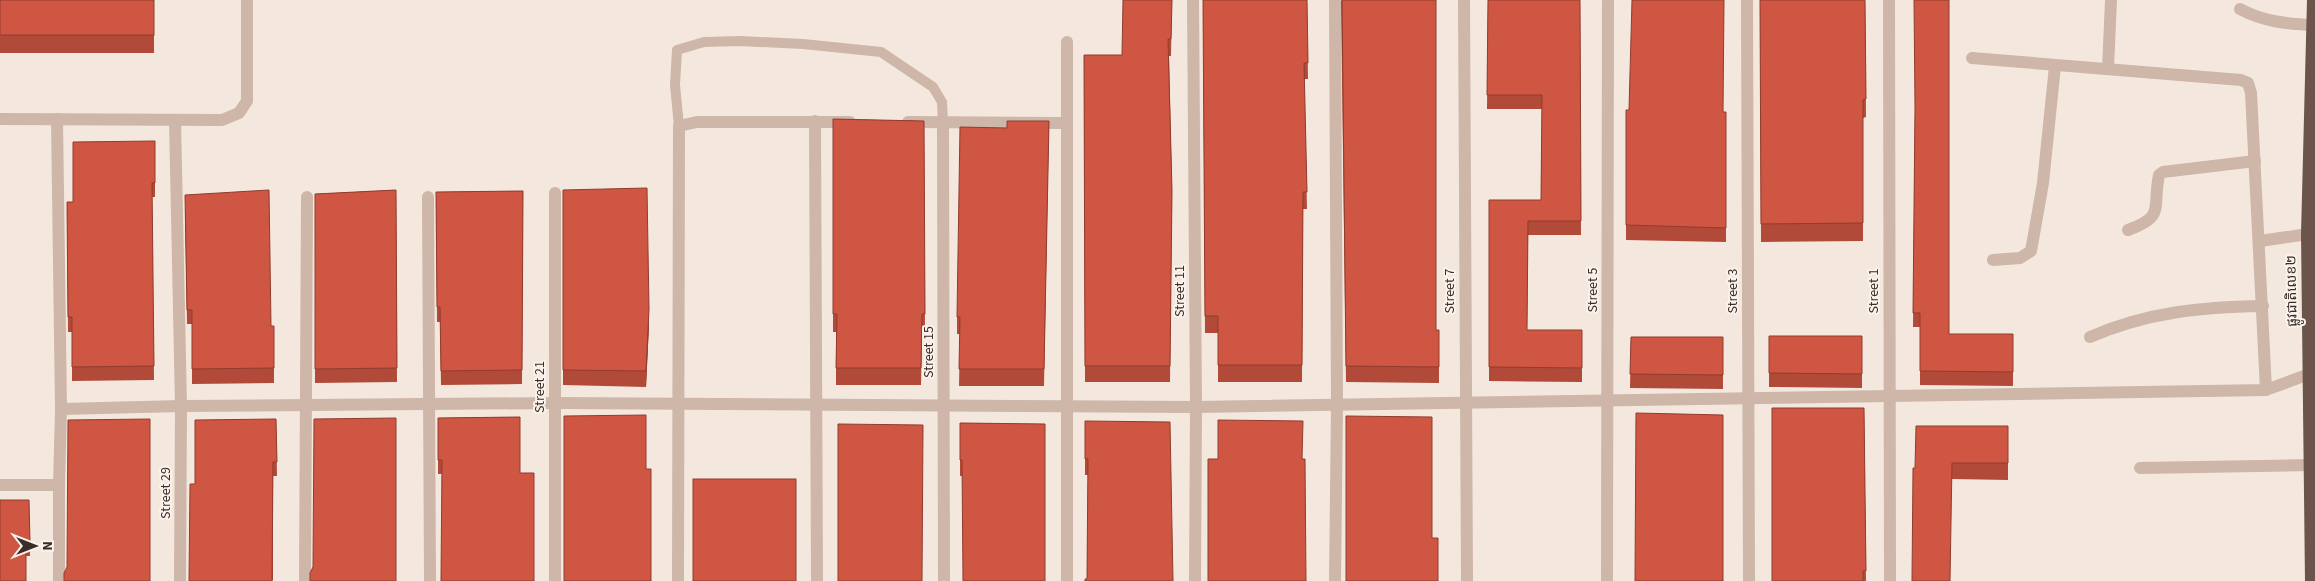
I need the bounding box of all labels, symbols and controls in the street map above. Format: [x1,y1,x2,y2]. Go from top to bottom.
street label: ផ្លូវជាតិលេខ២ [2281,255,2304,327]
street label: Street 11 [1170,265,1190,317]
street label: Street 5 [1583,268,1603,312]
street label: Street 7 [1440,269,1460,313]
street label: Street 3 [1723,269,1743,313]
street label: Street 1 [1864,269,1884,313]
street label: Street 15 [919,326,939,378]
street label: Street 21 [530,361,550,413]
street label: Street 29 [156,467,176,519]
north arrow [10,521,60,571]
text: N [37,541,57,551]

